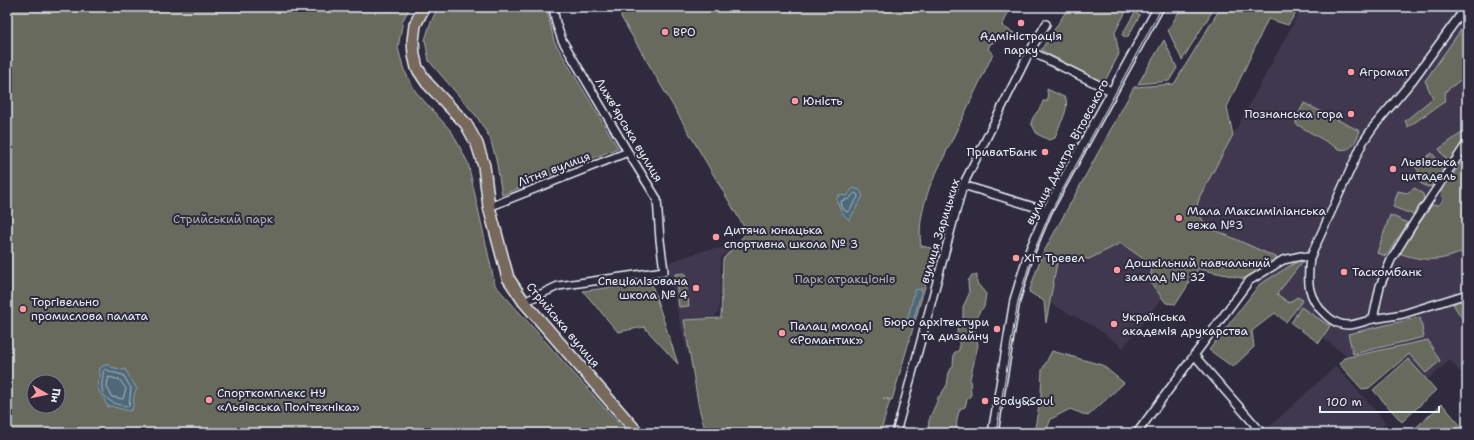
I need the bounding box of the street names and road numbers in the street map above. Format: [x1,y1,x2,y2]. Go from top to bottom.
street label: Лижвʼярська вулиця [592,75,666,185]
street label: вулиця Дмитра Вітовського [1022,76,1112,228]
street label: Літня вулиця [515,148,593,190]
street label: вулиця Зарицьких [916,177,964,285]
street label: Стрийська вулиця [523,279,603,371]

